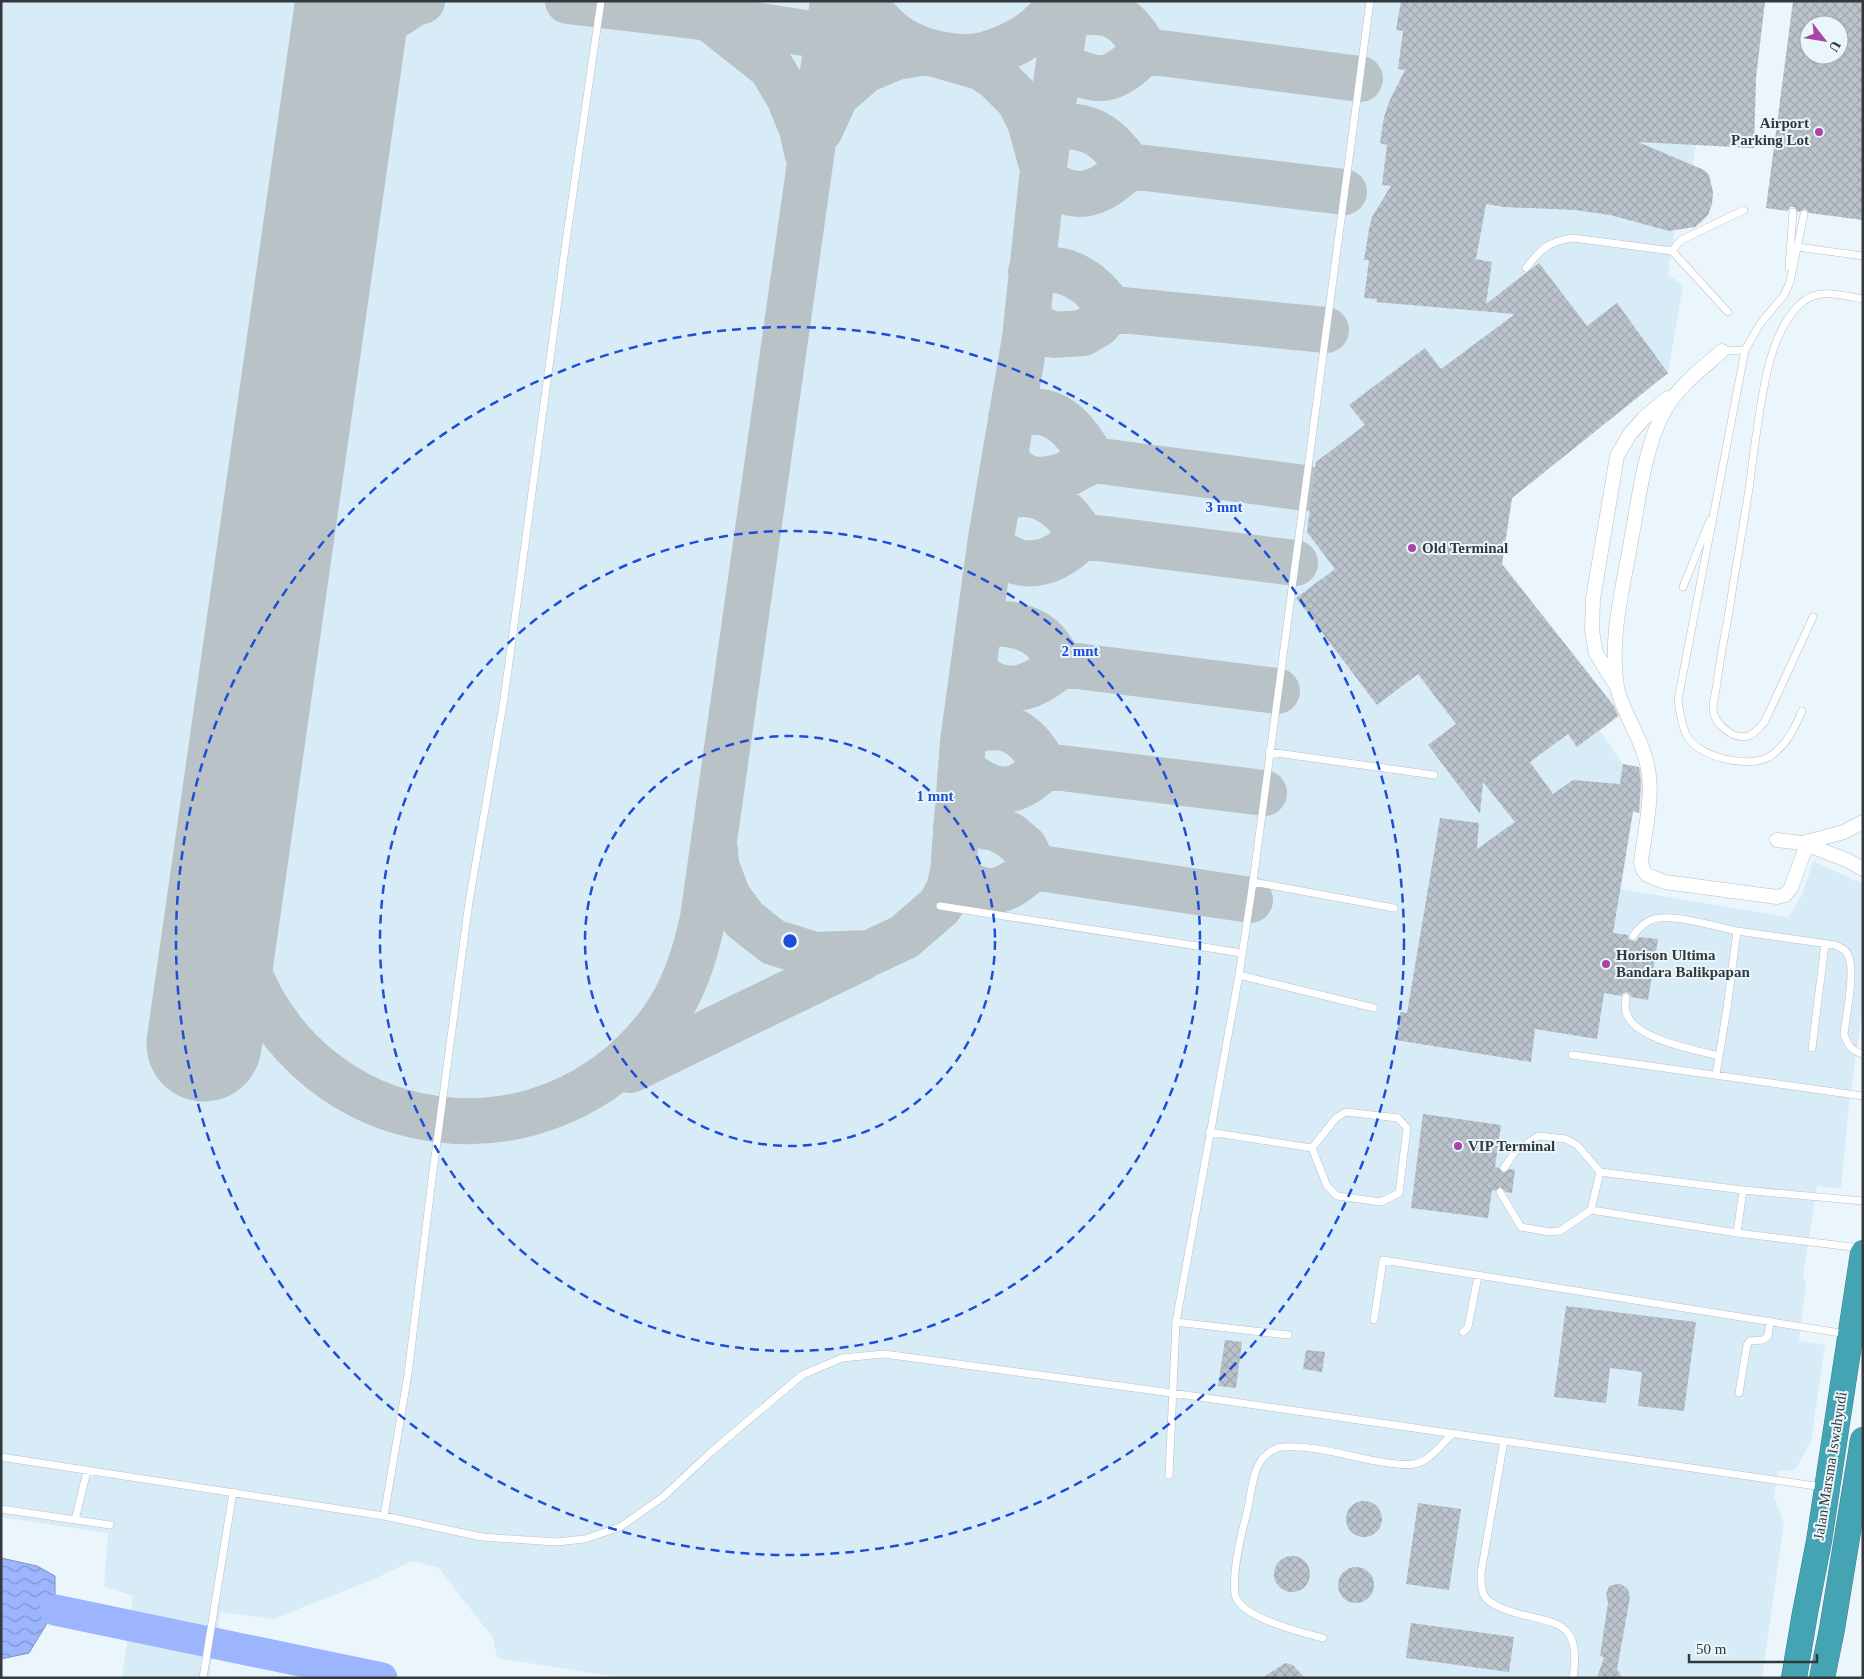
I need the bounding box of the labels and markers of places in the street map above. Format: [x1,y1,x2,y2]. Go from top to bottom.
place label: Airport Parking Lot [1731,115,1809,148]
marker: Airport Parking Lot [1813,126,1825,138]
place label: Old Terminal [1422,540,1508,556]
marker: Old Terminal [1406,542,1418,554]
centre of rings [781,932,799,950]
place label: Horison Ultima Bandara Balikpapan [1616,947,1750,980]
marker: Horison Ultima Bandara Balikpapan [1600,958,1612,970]
place label: VIP Terminal [1468,1138,1555,1154]
marker: VIP Terminal [1452,1140,1464,1152]

